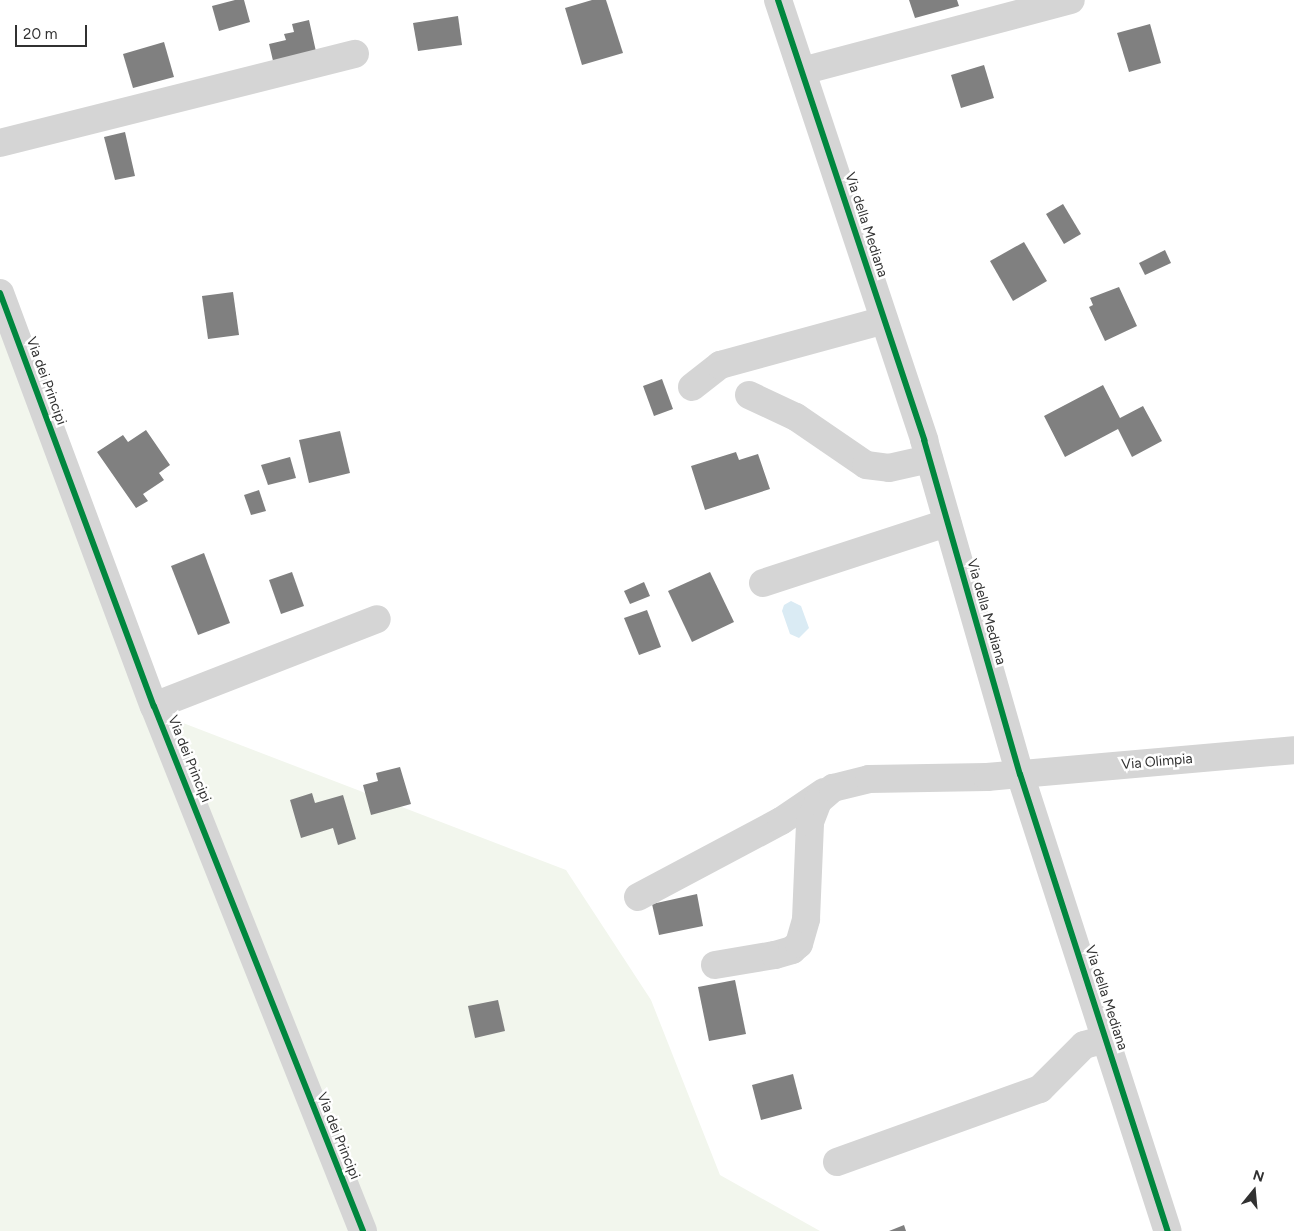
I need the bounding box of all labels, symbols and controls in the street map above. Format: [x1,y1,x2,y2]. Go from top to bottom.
scale bar [18,15,90,47]
text: 20 m [23,25,57,43]
street label: Via della Mediana [841,170,891,280]
street label: Via dei Principi [22,335,70,427]
street label: Via della Mediana [963,557,1009,667]
street label: Via dei Principi [164,713,214,805]
street label: Via Olimpia [1121,751,1193,773]
street label: Via della Mediana [1081,943,1131,1053]
street label: Via dei Principi [313,1090,363,1182]
north arrow [1229,1166,1279,1216]
text: N [1251,1166,1266,1186]

